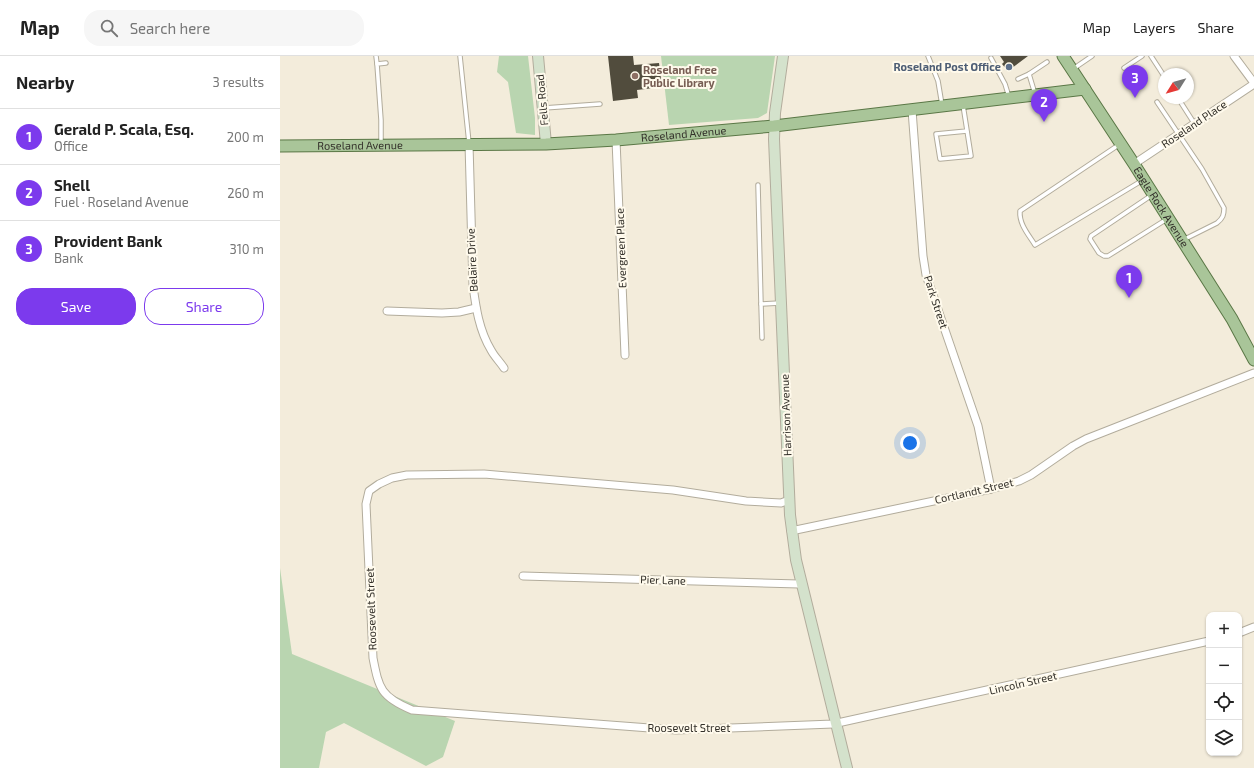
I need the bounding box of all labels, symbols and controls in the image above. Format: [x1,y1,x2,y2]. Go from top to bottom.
search box [84,10,364,46]
text: Map [20,16,60,39]
icon: search [98,17,120,39]
text: Search here [130,19,210,37]
text: Map [1083,19,1111,36]
text: Layers [1133,19,1175,36]
text: Share [1197,19,1234,36]
place label: Roseland Post Office [894,60,1001,73]
marker: Roseland Post Office [1004,62,1014,72]
place label: Roseland Free Public Library [643,63,717,90]
pin: 3 [1122,65,1148,98]
north arrow [1158,68,1194,104]
marker: Roseland Free Public Library [630,71,640,81]
text: Nearby [16,72,74,92]
text: 3 results [213,74,264,90]
street label: Fells Road [533,74,550,126]
pin: 2 [1031,89,1057,122]
street label: Roseland Place [1159,97,1229,150]
text: Gerald P. Scala, Esq. [54,120,194,138]
street label: Roseland Avenue [640,123,727,144]
text: 1 [26,129,32,145]
text: 200 m [227,129,264,145]
text: Office [54,138,88,154]
street label: Roseland Avenue [317,138,403,152]
street label: Eagle Rock Avenue [1131,164,1192,249]
text: Shell [54,176,90,194]
text: 2 [25,185,33,201]
text: 260 m [227,185,264,201]
text: Fuel · Roseland Avenue [54,194,189,210]
street label: Evergreen Place [613,208,628,288]
street label: Belaire Drive [463,228,480,292]
text: Provident Bank [54,232,162,250]
text: 3 [25,241,33,257]
text: 310 m [229,241,264,257]
text: Bank [54,250,83,266]
pin: 1 [1116,265,1142,298]
street label: Park Street [922,273,951,330]
button: Save [16,288,136,325]
button: Share [144,288,264,325]
street label: Harrison Avenue [778,374,793,456]
your location [900,433,920,453]
street label: Cortlandt Street [933,475,1014,506]
street label: Roosevelt Street [363,567,378,651]
street label: Pier Lane [640,572,686,587]
map controls [1206,612,1242,756]
button: + [1206,612,1242,648]
button: − [1206,648,1242,684]
street label: Lincoln Street [988,668,1058,697]
button: locate [1206,684,1242,720]
button: layers [1206,720,1242,756]
street label: Roosevelt Street [648,721,730,734]

